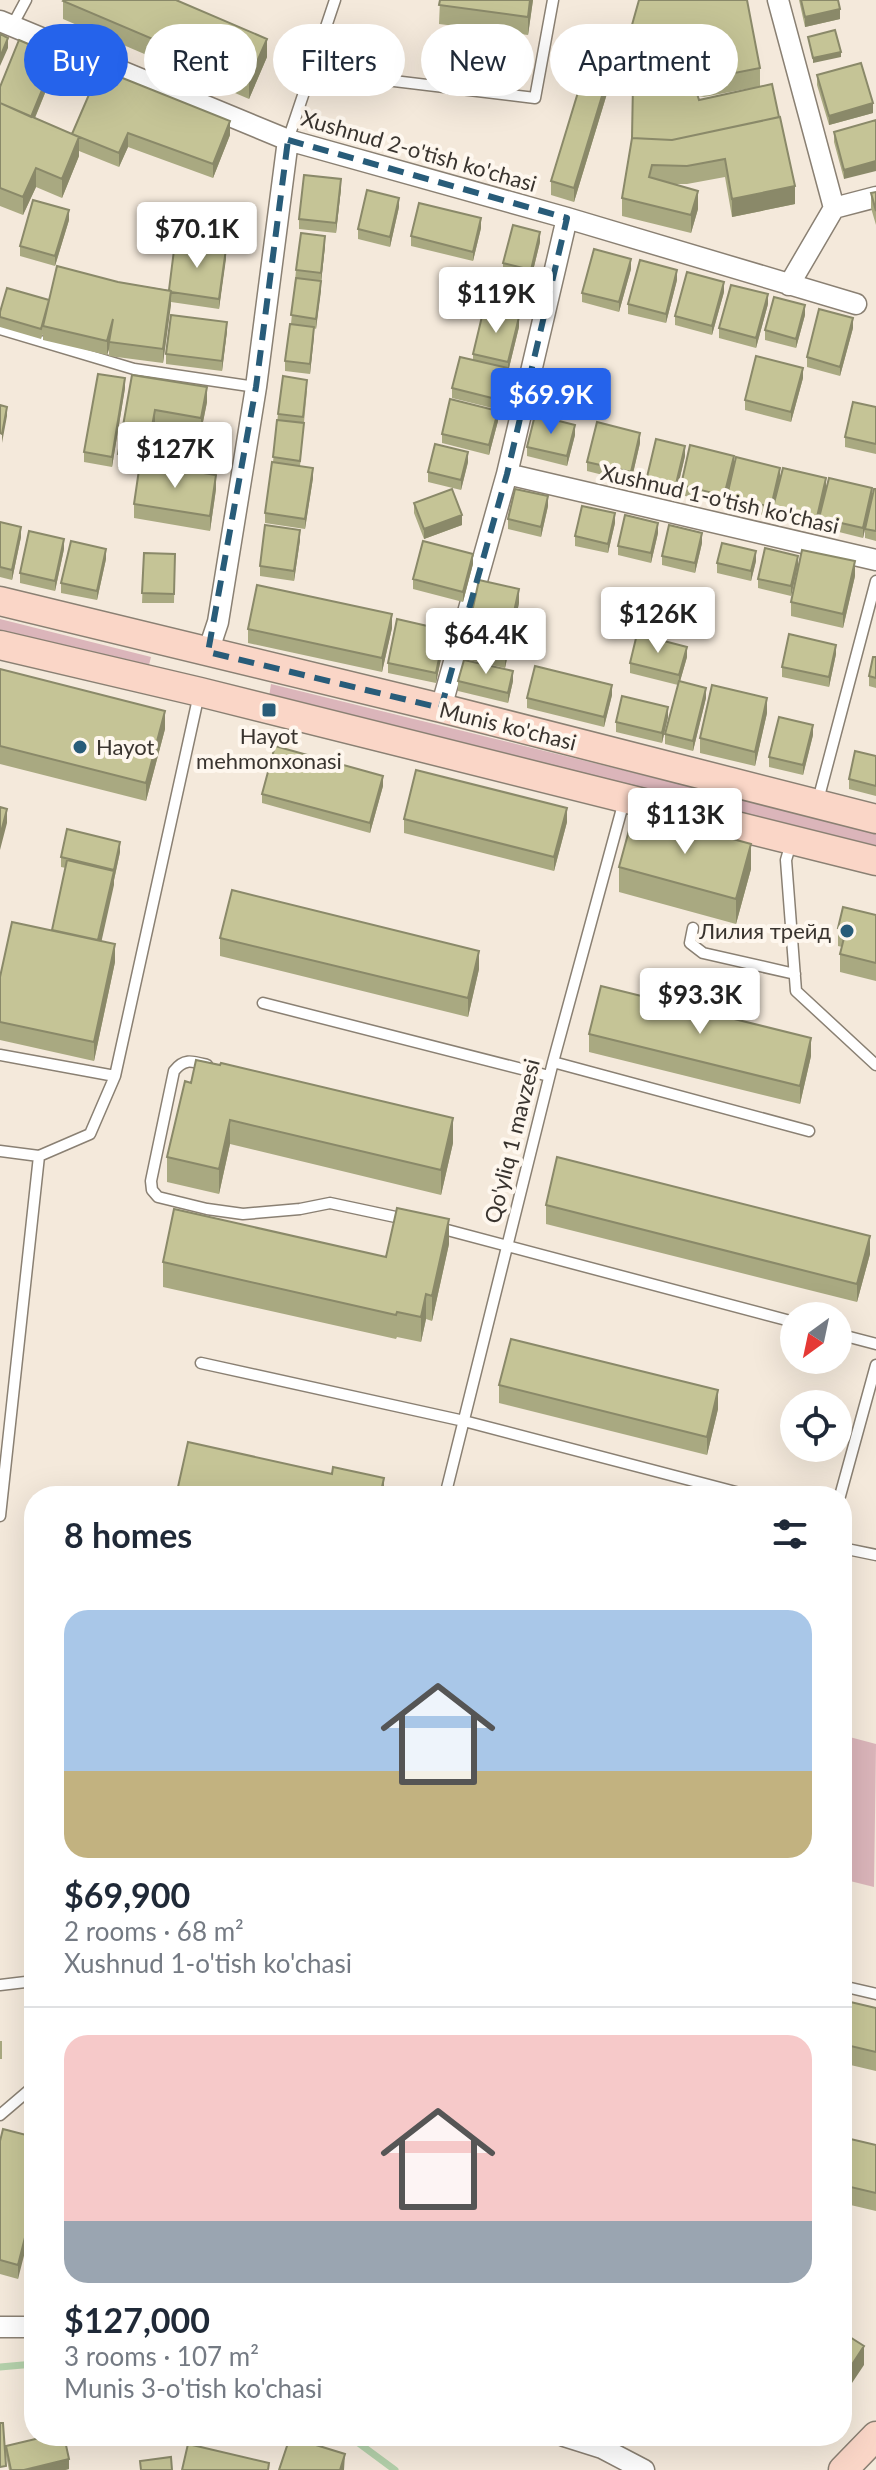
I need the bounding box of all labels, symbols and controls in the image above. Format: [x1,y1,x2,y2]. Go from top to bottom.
chip: Buy [24,24,128,96]
chip: Rent [144,24,257,96]
chip: Filters [273,24,405,96]
chip: New [421,24,534,96]
chip: Apartment [550,24,738,96]
street label: Xushnud 2-o'tish ko'chasi [298,104,540,197]
pin: $70.1K [132,202,262,270]
text: $70.1K [155,212,239,244]
pin: $119K [440,267,552,335]
text: $119K [457,277,535,309]
pin: $69.9K [486,368,616,436]
text: $69.9K [509,378,593,410]
pin: $127K [119,422,231,490]
text: $127K [136,432,214,464]
street label: Xushnud 1-o'tish ko'chasi [598,458,842,539]
pin: $126K [602,587,714,655]
text: $126K [619,597,697,629]
pin: $64.4K [421,608,551,676]
text: $64.4K [444,618,528,650]
street label: Munis ko'chasi [437,695,579,756]
marker: Hayot mehmonxonasi [260,701,278,719]
place label: Hayot mehmonxonasi [196,722,342,774]
place label: Hayot [96,733,154,760]
marker: Hayot [71,738,89,756]
pin: $113K [629,788,741,856]
text: $113K [646,798,724,830]
place label: Лилия трейд [698,917,831,944]
marker: Лилия трейд [838,922,856,940]
pin: $93.3K [635,968,765,1036]
text: $93.3K [658,978,742,1010]
street label: Qo'yliq 1 mavzesi [478,1056,545,1226]
north arrow [780,1302,852,1374]
map controls [780,1302,852,1462]
button: locate [780,1390,852,1462]
icon: filters [768,1512,812,1556]
text: 8 homes [64,1514,192,1555]
icon: home [366,1662,510,1806]
text: $69,900 [64,1874,190,1915]
text: 2 rooms · 68 m² [64,1915,244,1947]
text: Xushnud 1-o'tish ko'chasi [64,1947,352,1979]
icon: home [366,2087,510,2231]
text: $127,000 [64,2299,210,2340]
text: 3 rooms · 107 m² [64,2340,259,2372]
text: Munis 3-o'tish ko'chasi [64,2372,323,2404]

